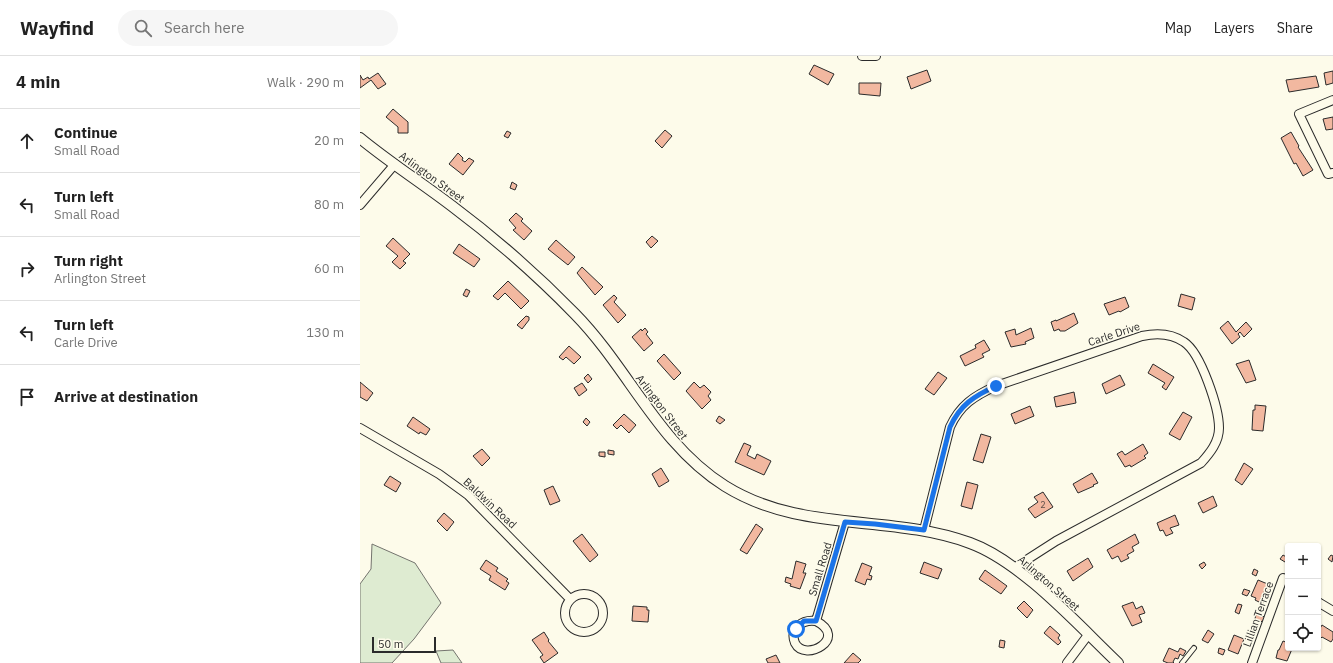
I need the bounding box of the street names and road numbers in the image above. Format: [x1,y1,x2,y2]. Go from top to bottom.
street label: Arlington Street [396,148,468,206]
street label: Carle Drive [1086,319,1142,349]
street label: Arlington Street [633,372,691,442]
street label: Baldwin Road [460,475,520,531]
street label: Small Road [805,540,835,598]
street label: Arlington Street [1015,552,1083,614]
street label: Lillian Terrace [1240,579,1276,649]

